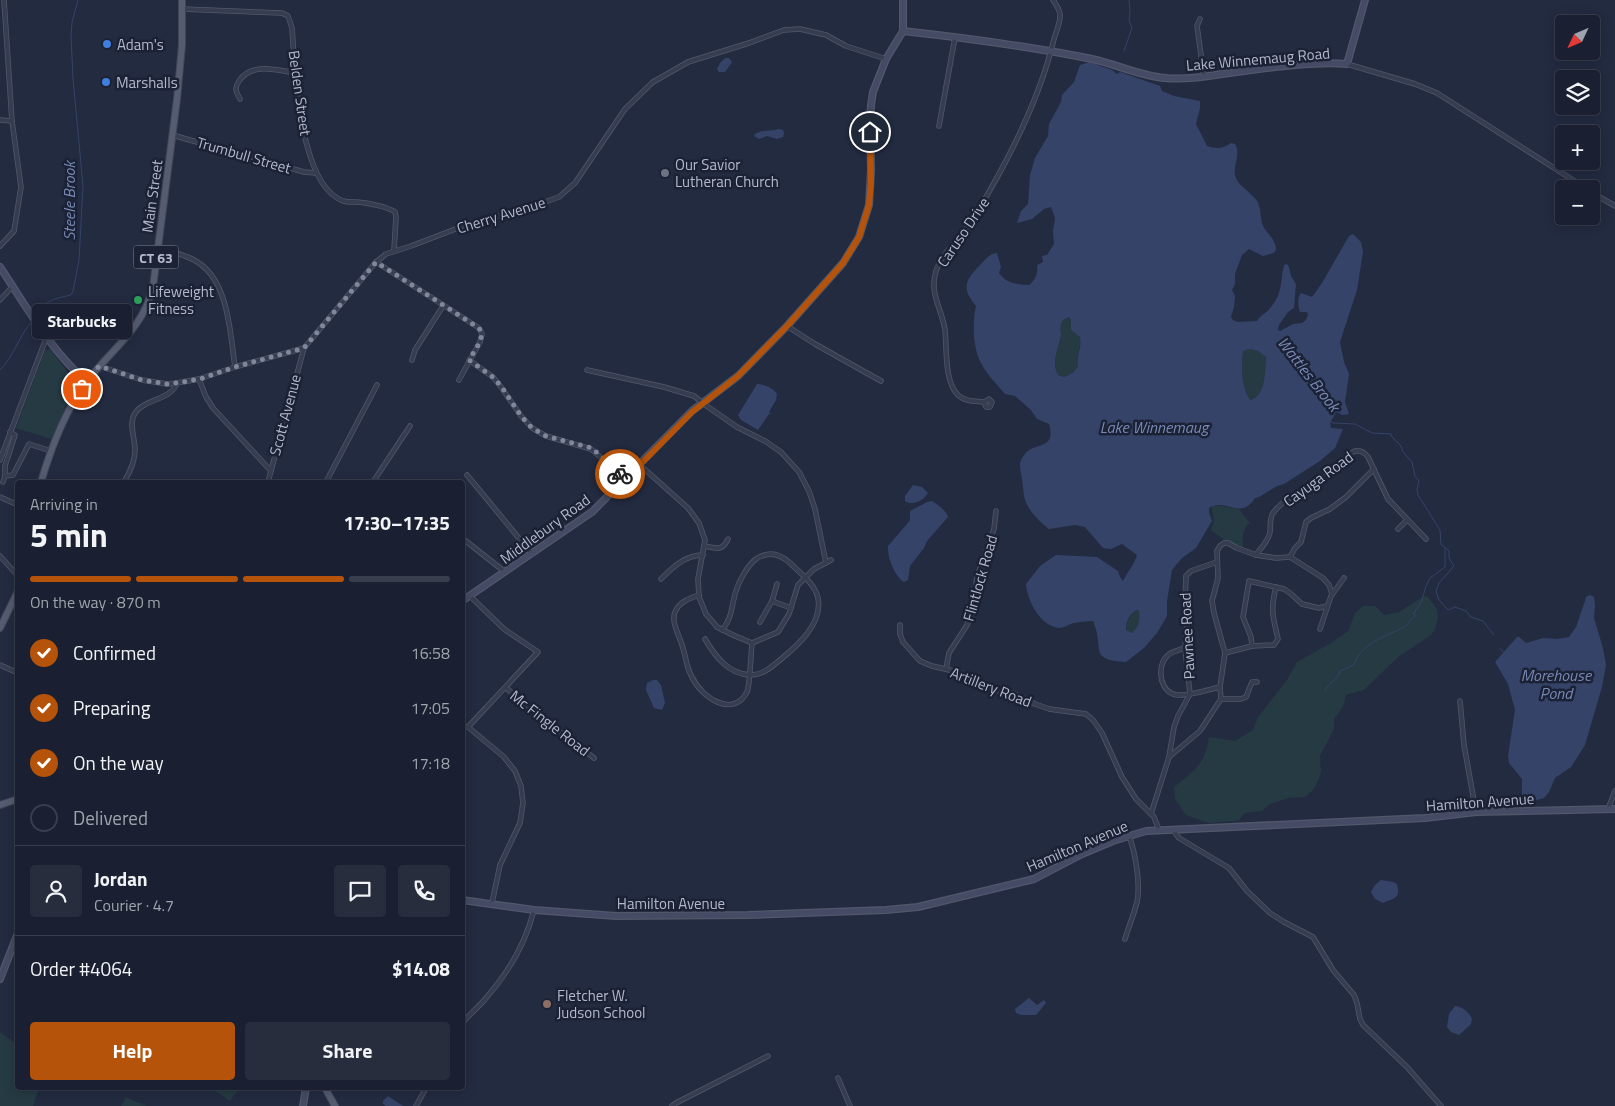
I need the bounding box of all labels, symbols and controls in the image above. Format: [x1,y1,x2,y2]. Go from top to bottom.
north arrow [1555,15,1600,60]
map controls [1555,15,1600,225]
place label: Adam's [117,33,164,56]
marker: Adam's [101,38,113,50]
street label: Lake Winnemaug Road [1185,41,1331,77]
street label: Belden Street [283,49,317,138]
button: layers [1555,70,1600,115]
place label: Marshalls [116,71,178,94]
marker: Marshalls [100,76,112,88]
pin [849,111,891,153]
icon: home [856,118,884,146]
button: + [1555,125,1600,170]
street label: Trumbull Street [194,131,295,180]
place label: Our Savior Lutheran Church [675,153,779,193]
street label: Main Street [136,157,169,234]
water label: Steele Brook [57,160,81,241]
marker: Our Savior Lutheran Church [659,167,671,179]
button: − [1555,180,1600,225]
street label: Cherry Avenue [454,191,548,239]
street label: Caruso Drive [931,192,995,272]
road number: CT 63 [134,246,178,268]
place label: Lifeweight Fitness [148,280,215,320]
marker: Lifeweight Fitness [132,294,144,306]
callout: Starbucks [32,304,132,339]
text: Starbucks [47,309,117,333]
water label: Wattles Brook [1272,331,1347,418]
pin [61,368,103,410]
street label: Scott Avenue [263,372,307,458]
icon: bag [68,375,96,403]
water label: Lake Winnemaug [1100,415,1211,439]
street label: Cayuga Road [1278,446,1358,512]
courier [595,449,645,499]
icon: bike [606,460,634,488]
street label: Middlebury Road [495,488,595,570]
text: Arriving in [30,492,98,516]
text: 17:30–17:35 [343,508,450,537]
text: 5 min [30,511,108,559]
street label: Flintlock Road [957,532,1003,624]
text: On the way · 870 m [30,590,161,614]
street label: Pawnee Road [1173,592,1201,680]
text: Confirmed [73,638,156,667]
icon: check [30,639,58,667]
text: 16:58 [411,641,450,665]
street label: Artillery Road [947,661,1035,713]
water label: Morehouse Pond [1521,663,1593,705]
street label: Mc Fingle Road [505,684,595,762]
text: Preparing [73,693,150,722]
icon: check [30,694,58,722]
text: 17:05 [411,696,450,720]
text: On the way [73,748,164,777]
icon: check [30,749,58,777]
text: 17:18 [411,751,450,775]
street label: Hamilton Avenue [1425,787,1535,817]
text: Delivered [73,803,148,832]
street label: Hamilton Avenue [1023,814,1131,878]
text: Jordan [94,864,147,893]
button: person [30,865,82,917]
button: chat [334,865,386,917]
button: phone [398,865,450,917]
street label: Hamilton Avenue [617,892,725,915]
text: Courier · 4.7 [94,893,174,917]
text: Order #4064 [30,954,132,983]
text: $14.08 [392,954,450,983]
place label: Fletcher W. Judson School [557,984,646,1024]
marker: Fletcher W. Judson School [541,998,553,1010]
button: Help [30,1022,235,1080]
button: Share [245,1022,450,1080]

